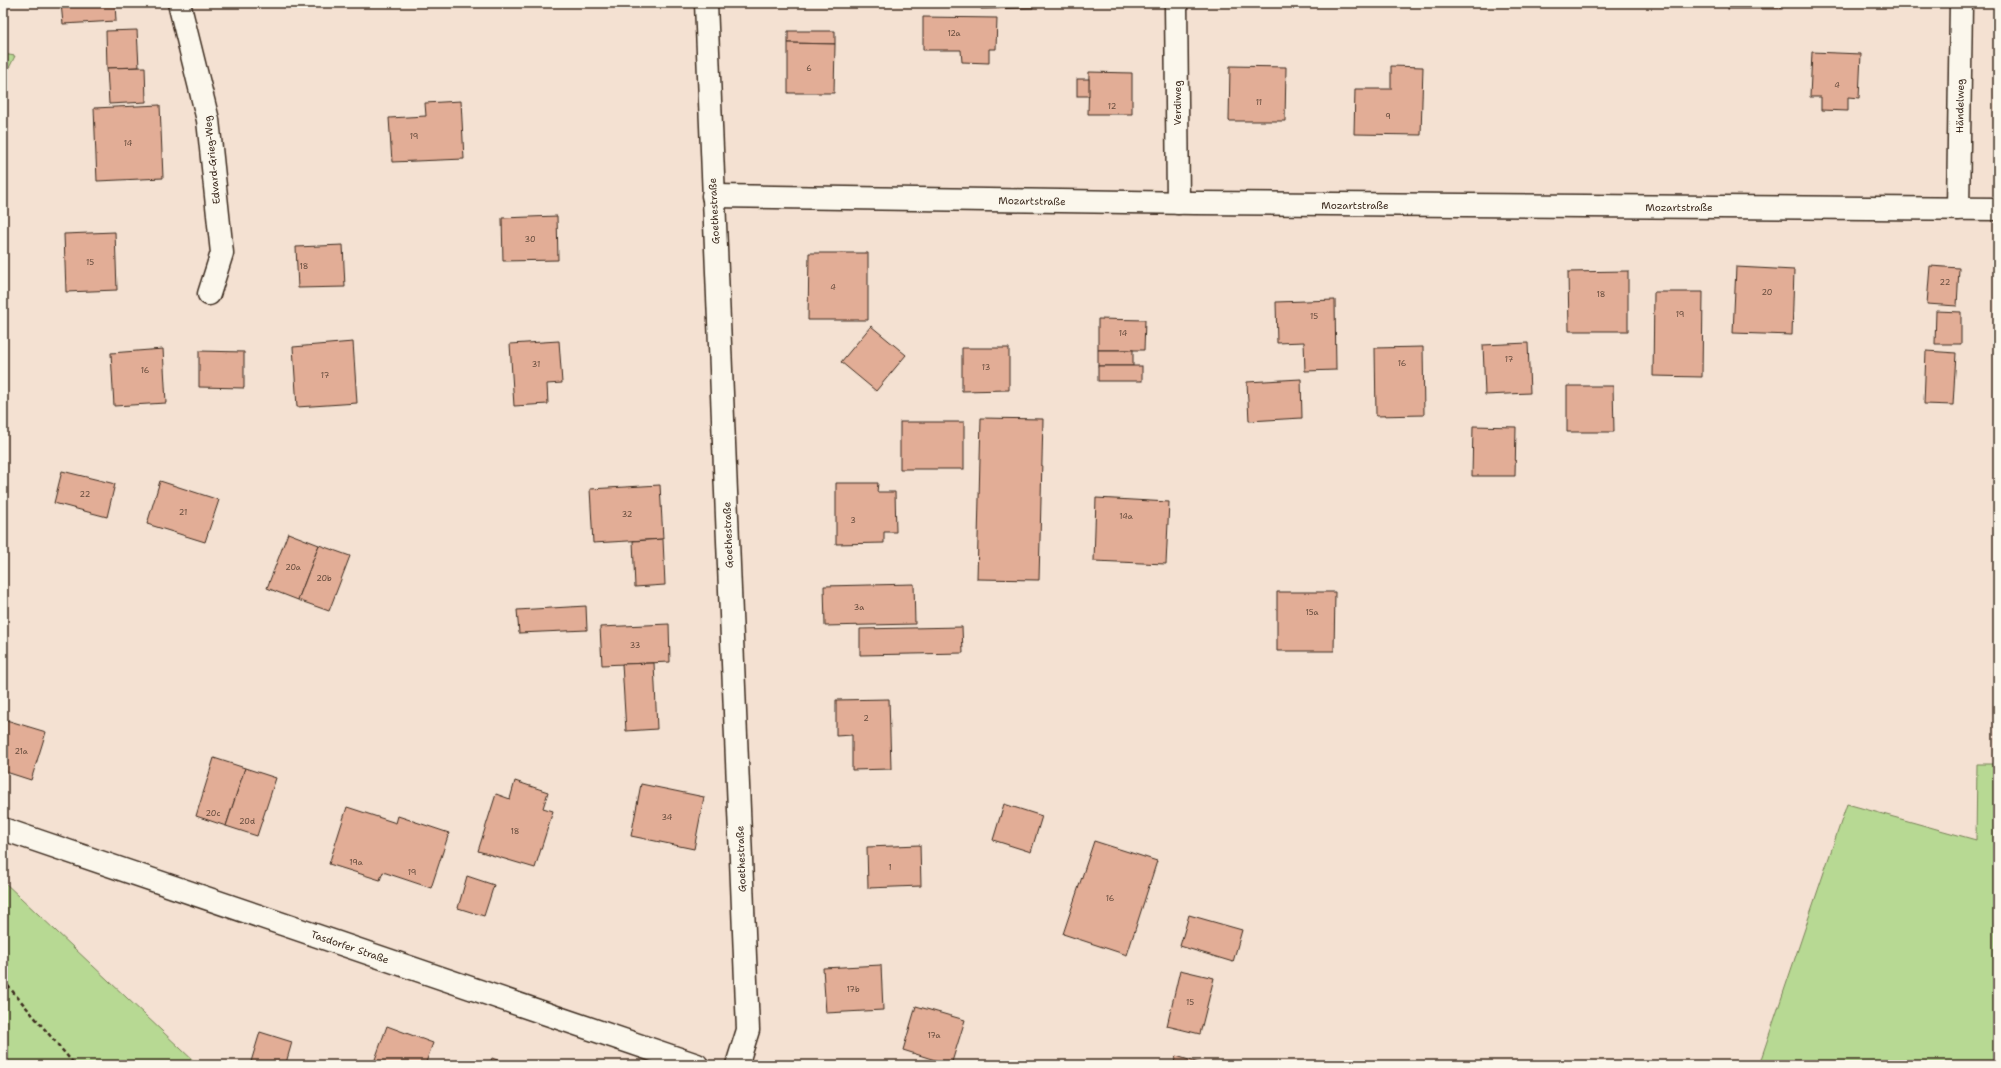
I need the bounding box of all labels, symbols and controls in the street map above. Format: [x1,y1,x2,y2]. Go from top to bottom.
house number: 12a [947,28,961,39]
house number: 6 [806,63,812,74]
street label: Händelweg [1953,79,1967,133]
street label: Verdiweg [1171,80,1184,126]
house number: 4 [1834,80,1840,91]
house number: 11 [1256,97,1262,108]
house number: 12 [1108,101,1117,112]
house number: 9 [1385,111,1391,122]
street label: Edvard-Grieg-Weg [201,115,223,205]
house number: 19 [410,131,418,142]
house number: 14 [124,138,133,149]
street label: Goethestraße [706,177,722,245]
street label: Mozartstraße [998,194,1066,208]
street label: Mozartstraße [1321,199,1389,212]
street label: Mozartstraße [1645,201,1713,214]
house number: 30 [524,234,536,245]
house number: 15 [86,257,94,268]
house number: 18 [300,261,308,272]
house number: 22 [1940,277,1951,288]
house number: 4 [830,282,836,293]
house number: 20 [1762,287,1772,298]
house number: 18 [1597,289,1605,300]
house number: 19 [1676,309,1684,320]
house number: 15 [1310,311,1318,322]
house number: 14 [1119,328,1128,339]
house number: 17 [1505,354,1514,365]
house number: 16 [1398,358,1407,369]
house number: 31 [532,359,540,370]
house number: 13 [982,362,990,373]
house number: 16 [141,365,150,376]
house number: 17 [321,370,330,381]
house number: 22 [80,489,91,500]
street label: Goethestraße [720,501,736,568]
house number: 21 [179,507,187,518]
house number: 32 [622,509,633,520]
house number: 14a [1119,511,1133,522]
house number: 3 [850,515,856,526]
house number: 20a [285,562,301,573]
house number: 20b [316,573,332,584]
house number: 3a [854,602,864,613]
house number: 15a [1305,607,1319,618]
house number: 33 [630,640,640,651]
house number: 2 [863,713,869,724]
house number: 21a [14,746,28,757]
house number: 20c [206,808,220,819]
house number: 34 [662,812,673,823]
house number: 20d [239,816,255,827]
street label: Goethestraße [733,825,749,892]
house number: 18 [511,826,519,837]
house number: 19a [349,857,363,868]
house number: 1 [888,862,892,873]
house number: 19 [408,867,416,878]
house number: 16 [1106,893,1115,904]
street label: Tasdorfer Straße [309,928,391,967]
house number: 17b [846,984,860,995]
house number: 15 [1186,997,1194,1008]
house number: 17a [927,1030,941,1041]

